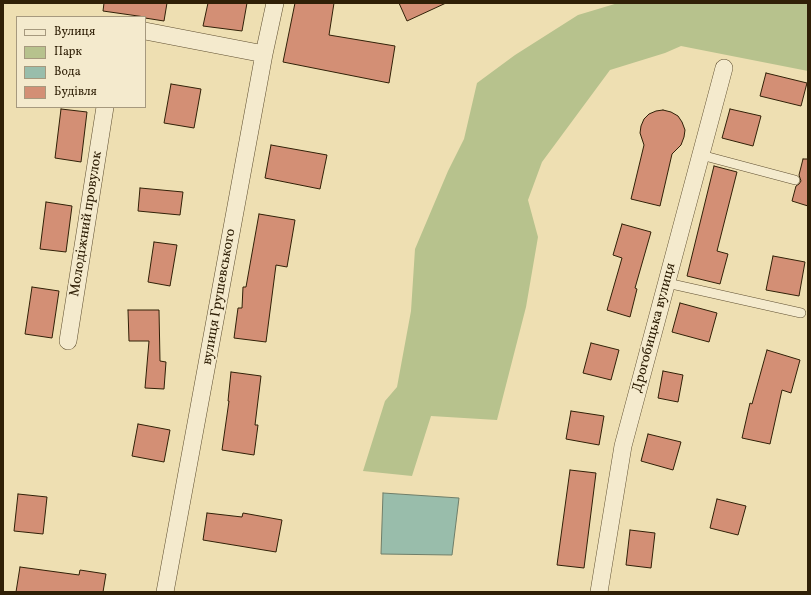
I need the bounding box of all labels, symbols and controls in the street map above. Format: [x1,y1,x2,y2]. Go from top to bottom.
legend [16,16,146,108]
text: Вулиця [54,24,95,40]
text: Парк [54,44,82,60]
text: Вода [54,64,81,80]
text: Будівля [54,84,97,100]
street label: Молодіжний провулок [67,150,107,298]
street label: вулиця Грушевського [200,228,240,366]
street label: Дрогобицька вулиця [630,261,680,395]

